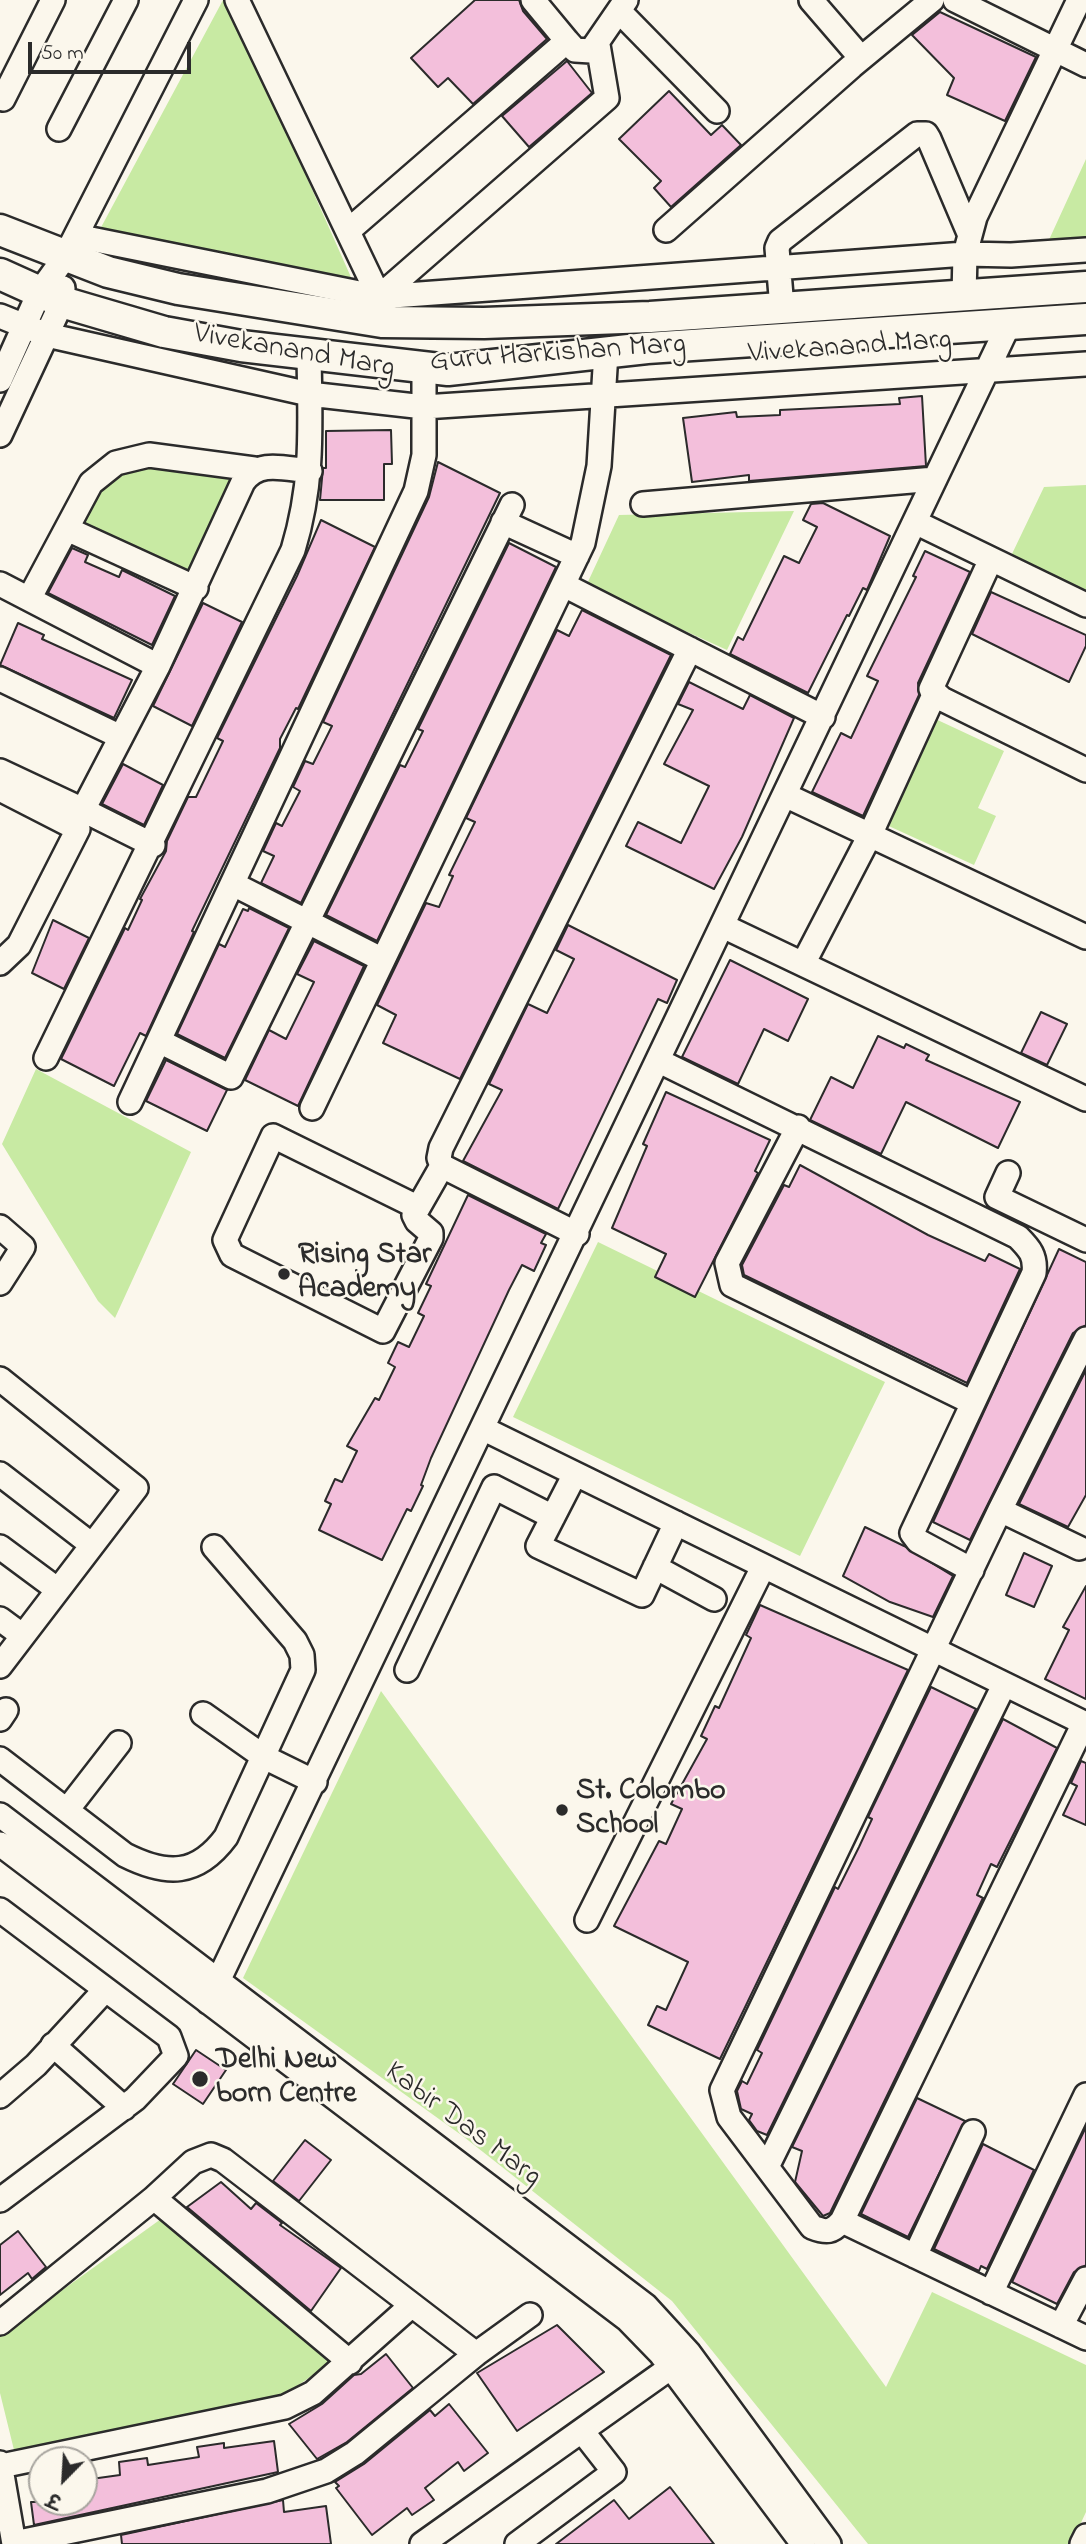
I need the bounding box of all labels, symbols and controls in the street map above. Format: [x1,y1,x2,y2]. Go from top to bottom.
scale bar [32,28,194,72]
text: 50 m [41,39,84,69]
street label: Vivekanand Marg [191,318,397,388]
street label: Vivekanand Marg [747,324,953,374]
street label: Guru Harkishan Marg [429,328,687,382]
place label: Rising Star Academy [298,1239,431,1310]
marker: Rising Star Academy [276,1266,292,1282]
place label: St. Colombo School [576,1775,725,1846]
marker: St. Colombo School [554,1802,570,1818]
place label: Delhi New born Centre [216,2044,357,2114]
street label: Kabir Das Marg [376,2055,548,2197]
marker: Delhi New born Centre [190,2069,210,2089]
north arrow [28,2446,98,2516]
text: उ [44,2484,66,2514]

